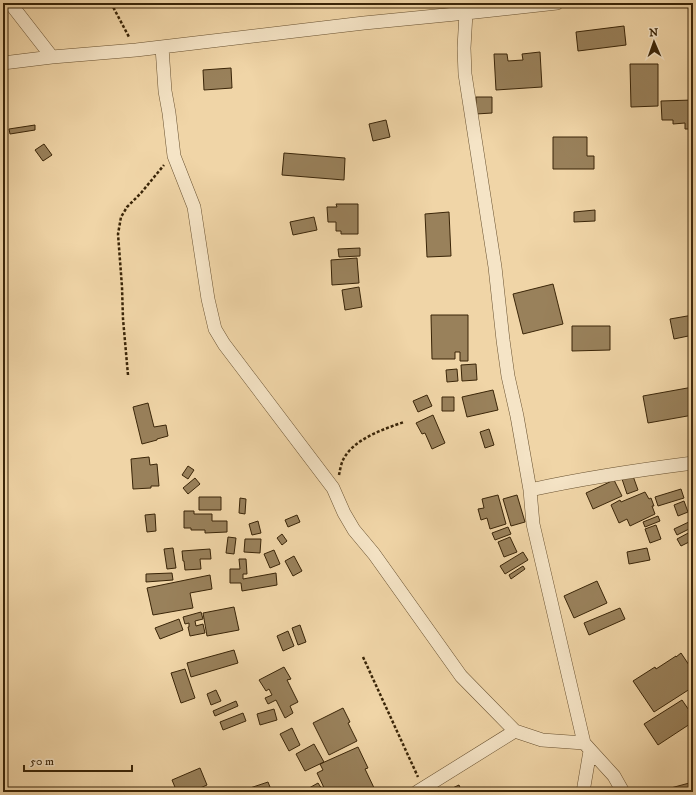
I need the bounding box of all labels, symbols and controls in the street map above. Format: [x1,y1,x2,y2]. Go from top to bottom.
north arrow [634,22,674,62]
text: N [649,26,658,40]
scale bar [24,747,132,773]
text: 50 m [30,754,54,769]

